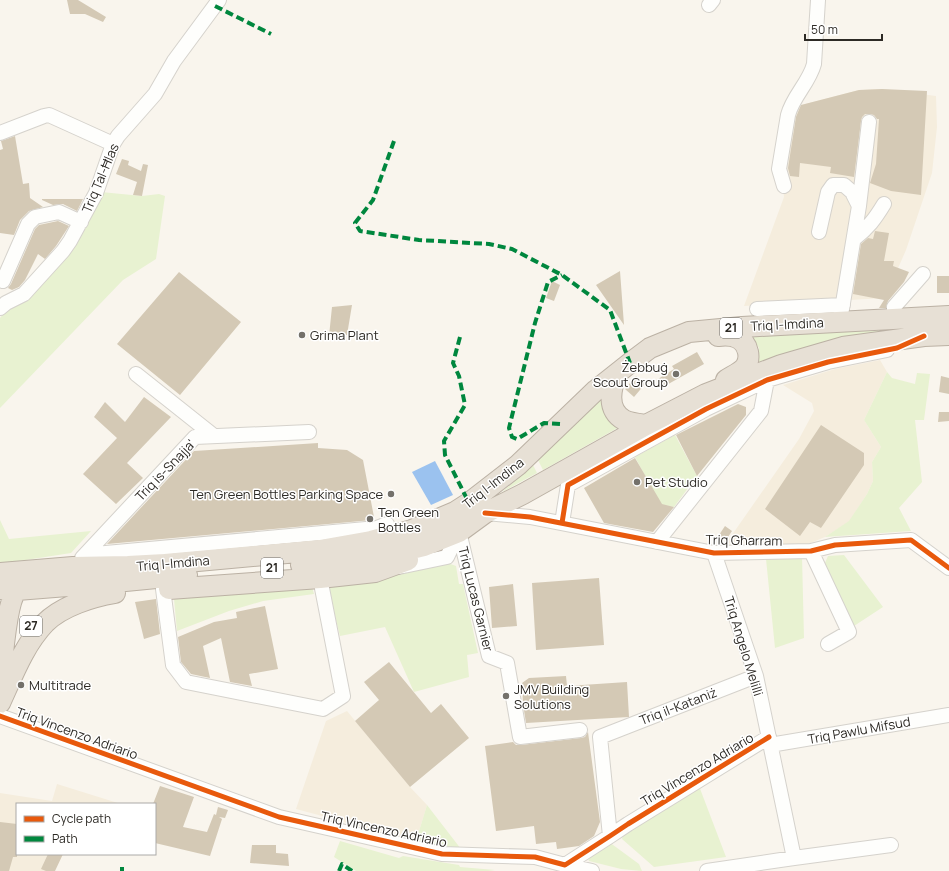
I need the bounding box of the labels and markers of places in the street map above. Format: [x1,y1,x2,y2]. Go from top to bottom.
place label: Grima Plant [310,326,379,344]
marker: Grima Plant [297,330,307,340]
place label: Żebbuġ Scout Group [593,358,668,391]
marker: Żebbuġ Scout Group [671,369,681,379]
place label: Pet Studio [645,473,708,491]
marker: Pet Studio [632,477,642,487]
place label: Ten Green Bottles Parking Space [190,485,383,503]
marker: Ten Green Bottles Parking Space [386,489,396,499]
place label: Ten Green Bottles [378,503,439,536]
marker: Ten Green Bottles [365,514,375,524]
place label: Multitrade [29,676,91,694]
marker: Multitrade [16,680,26,690]
place label: JMV Building Solutions [514,680,589,713]
marker: JMV Building Solutions [501,691,511,701]

